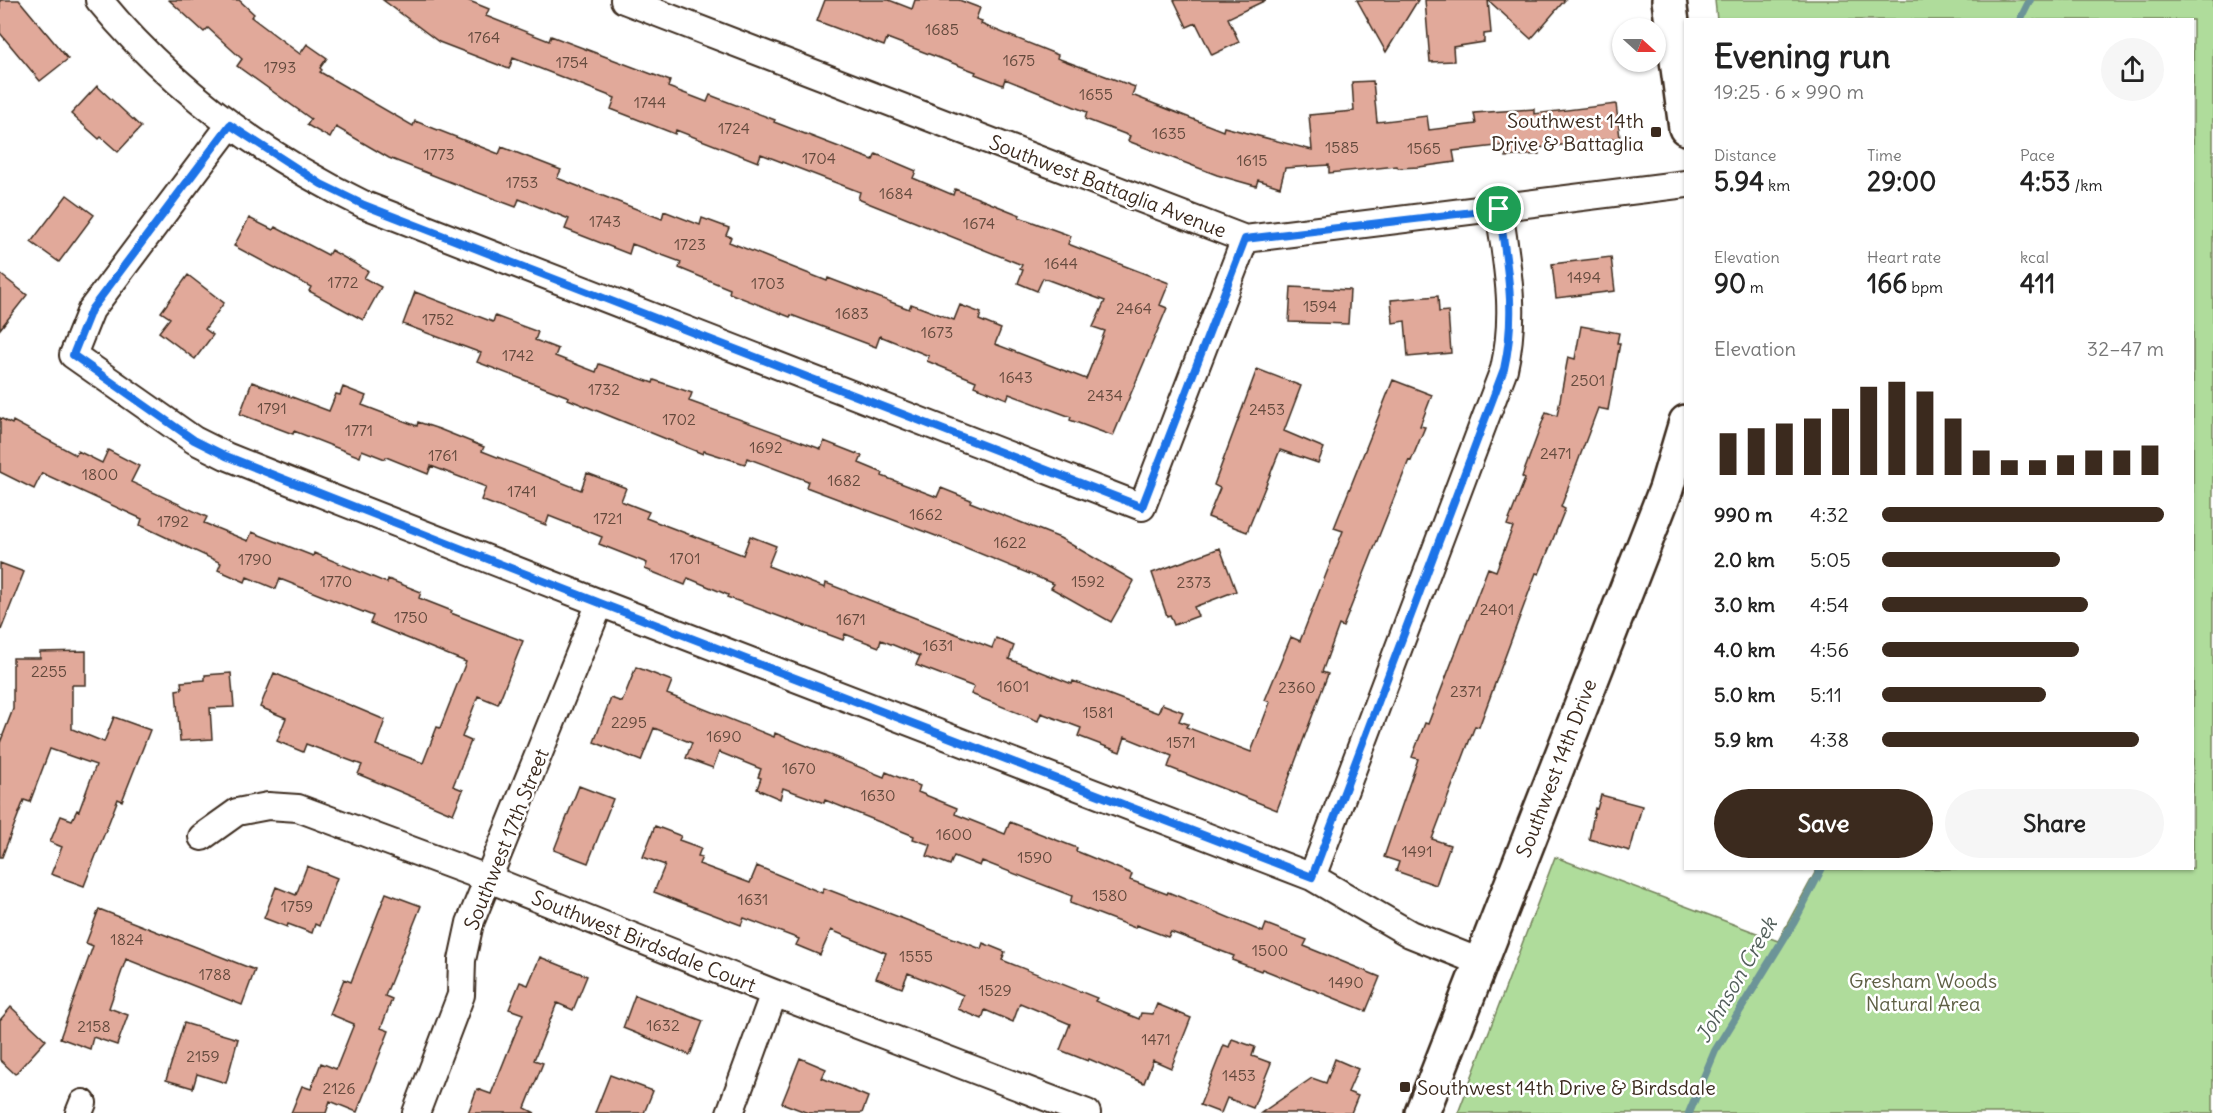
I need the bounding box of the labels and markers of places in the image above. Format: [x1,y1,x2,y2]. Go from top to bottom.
place label: Southwest 14th Drive & Battaglia [1491,108,1644,156]
marker: Southwest 14th Drive & Battaglia [1649,125,1663,139]
pin [1473,183,1524,234]
place label: Southwest 14th Drive & Birdsdale [1417,1075,1716,1100]
marker: Southwest 14th Drive & Birdsdale [1398,1080,1412,1094]

